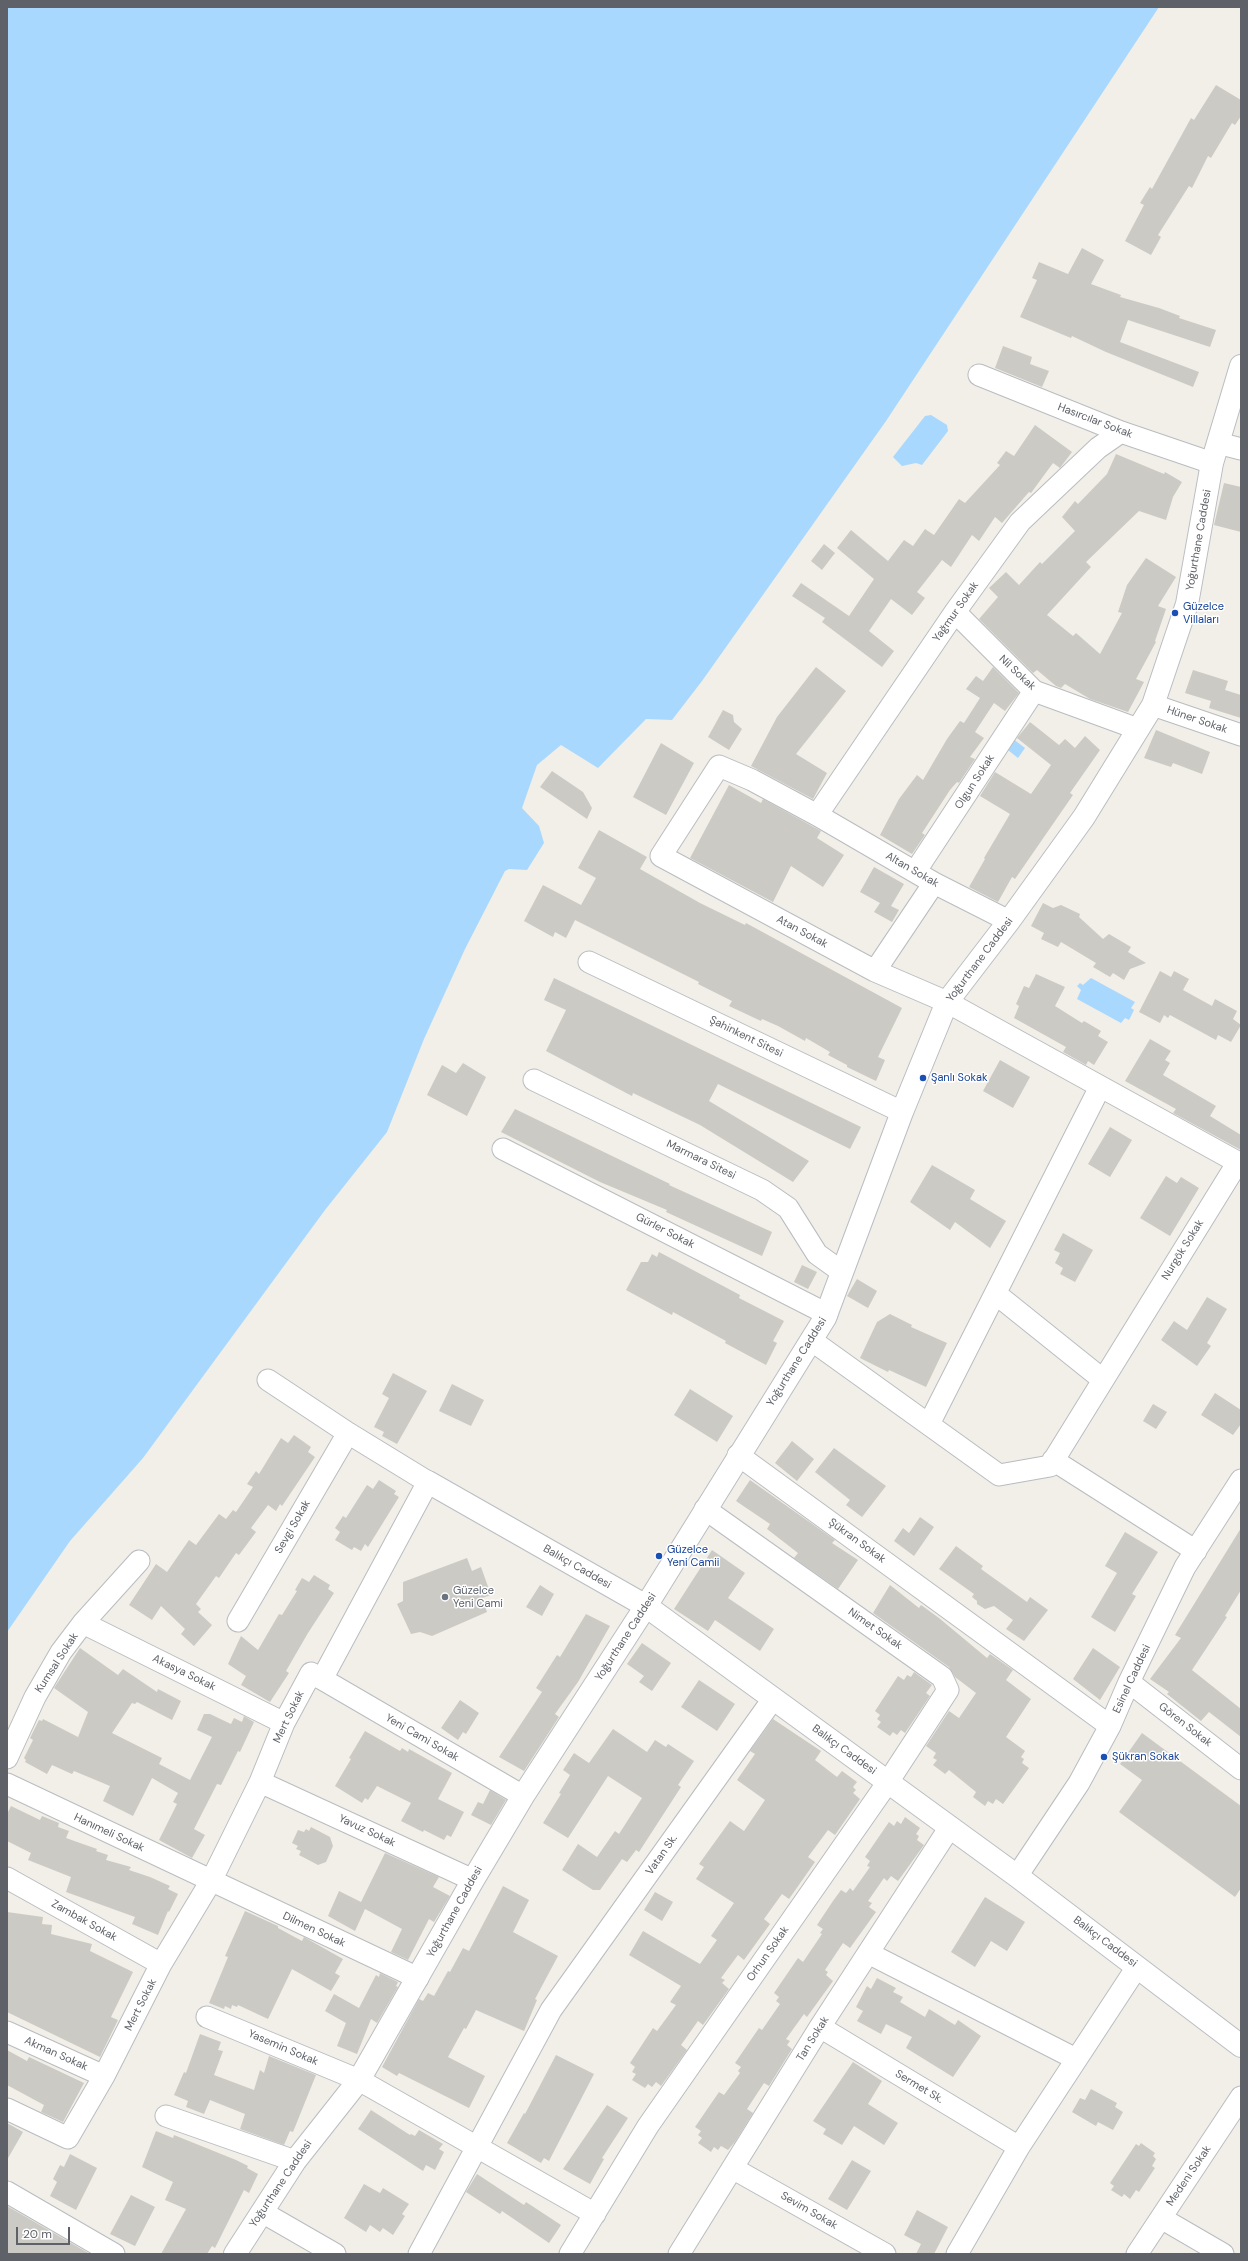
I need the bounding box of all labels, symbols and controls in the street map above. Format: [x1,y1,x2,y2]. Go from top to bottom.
street label: Hasırcılar Sokak [1056,401,1134,441]
street label: Yoğurthane Caddesi [1184,488,1214,592]
street label: Yağmur Sokak [930,579,982,645]
place label: Güzelce Villaları [1183,600,1224,626]
marker: Güzelce Villaları [1170,608,1180,618]
street label: Nil Sokak [996,653,1038,693]
street label: Hüner Sokak [1165,703,1229,737]
street label: Olgun Sokak [952,752,998,812]
street label: Altan Sokak [883,849,941,891]
street label: Atan Sokak [774,913,830,951]
street label: Yoğurthane Caddesi [944,915,1016,1005]
street label: Şahinkent Sitesi [707,1013,785,1061]
place label: Şanlı Sokak [931,1071,987,1085]
marker: Şanlı Sokak [918,1073,928,1083]
street label: Marmara Sitesi [664,1137,738,1183]
street label: Gürler Sokak [633,1211,697,1251]
street label: Nurgök Sokak [1159,1217,1207,1283]
street label: Yoğurthane Caddesi [764,1315,830,1409]
street label: Sevgi Sokak [272,1498,314,1556]
street label: Şükran Sokak [826,1516,888,1566]
street label: Balıkçı Caddesi [541,1542,613,1592]
place label: Güzelce Yeni Camii [667,1543,720,1569]
marker: Güzelce Yeni Camii [654,1551,664,1561]
place label: Güzelce Yeni Cami [453,1584,503,1610]
street label: Yoğurthane Caddesi [593,1590,659,1684]
marker: Güzelce Yeni Cami [440,1592,450,1602]
street label: Nimet Sokak [845,1605,905,1653]
street label: Kumsal Sokak [33,1630,81,1696]
street label: Esinel Caddesi [1110,1642,1154,1716]
street label: Akasya Sokak [150,1652,218,1694]
street label: Mert Sokak [271,1689,307,1745]
street label: Gören Sokak [1156,1700,1214,1750]
street label: Yeni Cami Sokak [383,1712,461,1764]
street label: Balıkçı Caddesi [809,1722,879,1778]
place label: Şükran Sokak [1112,1750,1179,1764]
marker: Şükran Sokak [1099,1752,1109,1762]
street label: Hanımeli Sokak [72,1811,146,1855]
street label: Yavuz Sokak [336,1812,398,1850]
street label: Vatan Sk. [643,1832,681,1878]
street label: Yoğurthane Caddesi [424,1864,486,1960]
street label: Zambak Sokak [49,1898,119,1944]
street label: Dilmen Sokak [280,1910,348,1950]
street label: Balıkçı Caddesi [1071,1914,1139,1970]
street label: Orhun Sokak [744,1924,792,1984]
street label: Mert Sokak [122,1977,160,2033]
street label: Tan Sokak [794,2014,832,2064]
street label: Yasemin Sokak [246,2027,320,2069]
street label: Akman Sokak [22,2034,90,2074]
street label: Sermet Sk. [893,2067,945,2107]
street label: Yoğurthane Caddesi [247,2138,315,2230]
street label: Medeni Sokak [1164,2143,1214,2209]
street label: Sevim Sokak [778,2189,840,2233]
scale bar [18,2219,72,2245]
text: 20 m [23,2226,52,2242]

